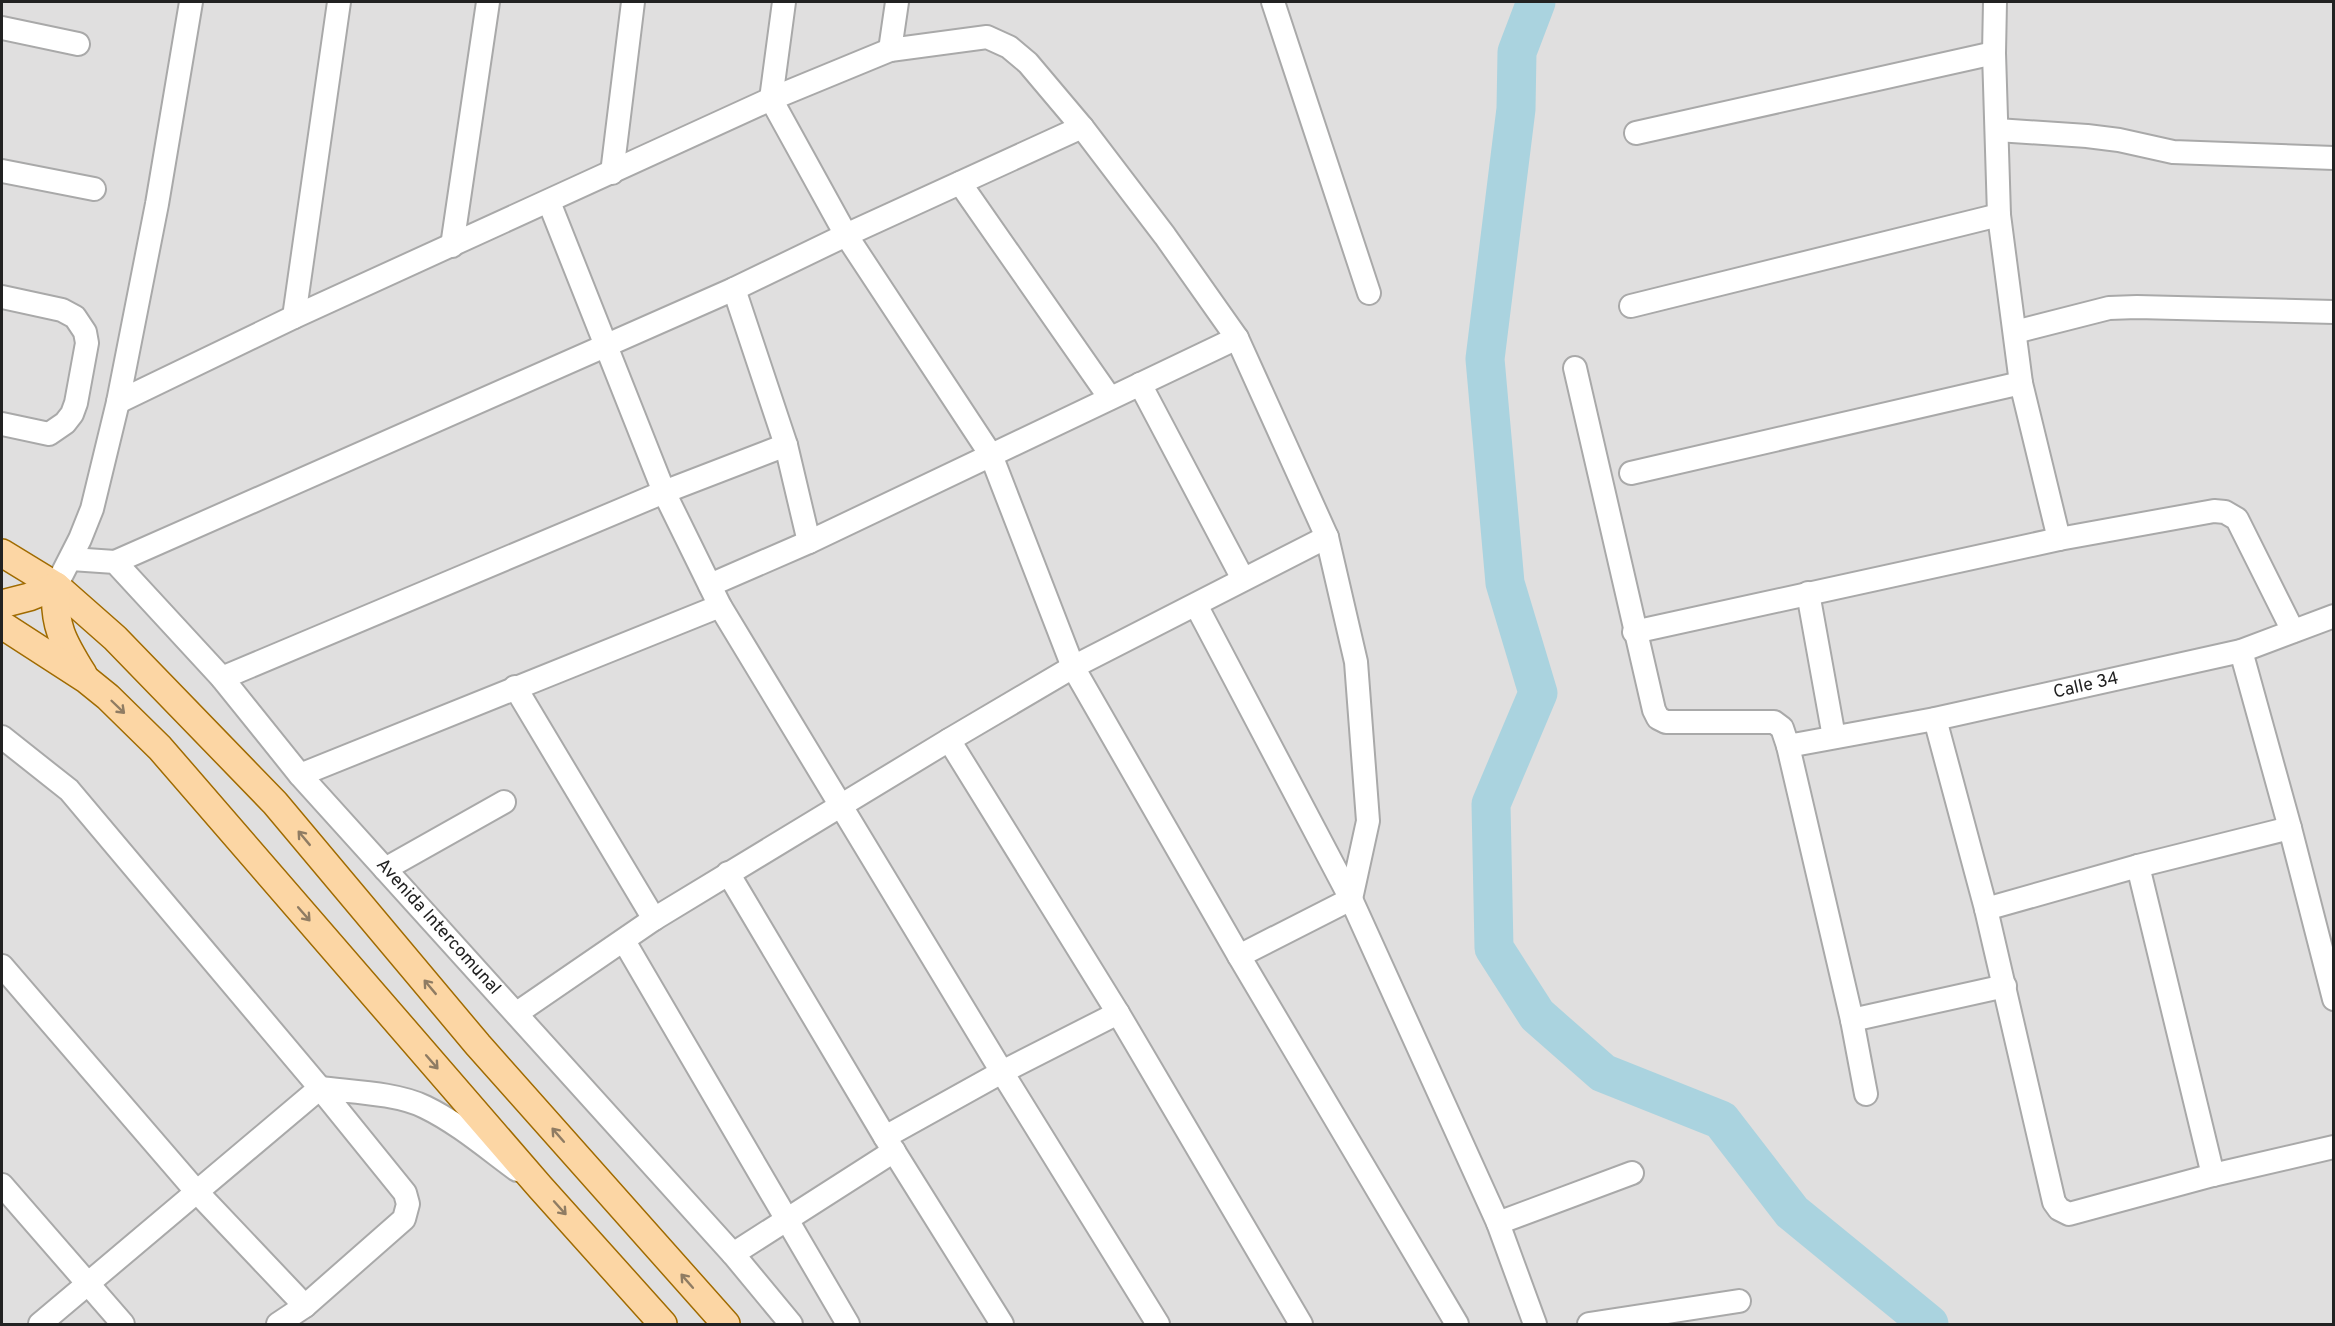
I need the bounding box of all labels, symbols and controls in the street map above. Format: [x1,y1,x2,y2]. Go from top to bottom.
street label: Calle 34 [2051,667,2121,705]
one-way arrow [110,699,125,714]
one-way arrow [298,830,311,846]
street label: Avenida Intercomunal [371,854,505,1000]
one-way arrow [297,906,311,921]
one-way arrow [423,980,437,995]
one-way arrow [425,1054,439,1069]
one-way arrow [551,1127,565,1142]
one-way arrow [553,1201,567,1216]
one-way arrow [680,1274,694,1289]

